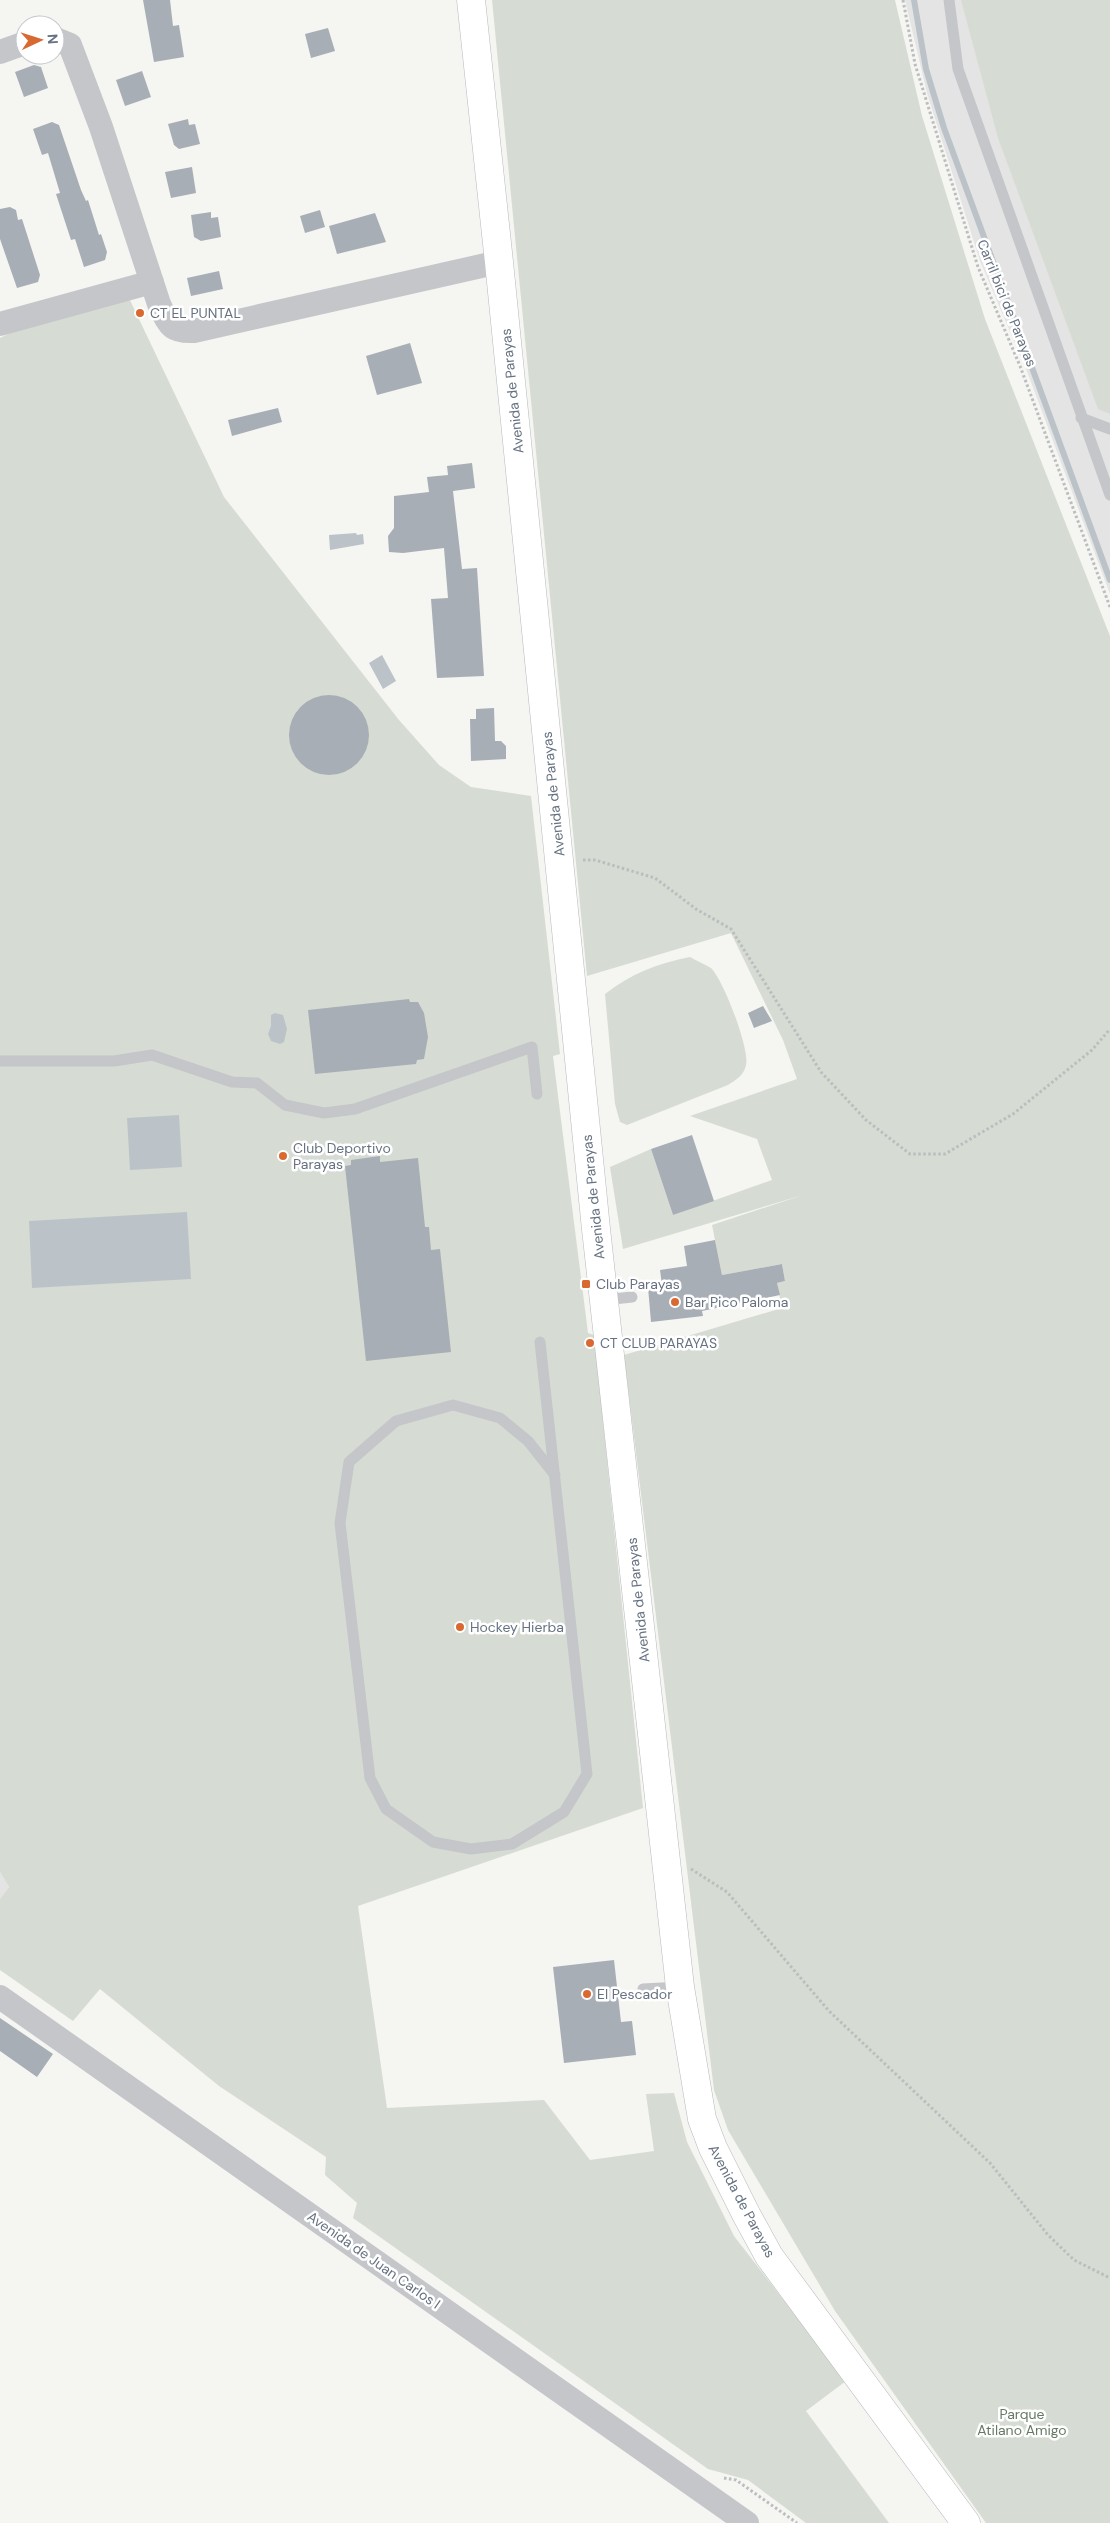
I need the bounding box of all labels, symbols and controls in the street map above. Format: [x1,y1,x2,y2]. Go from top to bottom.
north arrow [15,15,65,65]
text: N [44,33,62,45]
street label: Carril bici de Parayas [973,237,1041,369]
place label: CT EL PUNTAL [150,304,241,322]
marker: CT EL PUNTAL [134,307,146,319]
street label: Avenida de Parayas [496,328,528,454]
street label: Avenida de Parayas [537,731,569,857]
street label: Avenida de Parayas [577,1134,609,1260]
place label: Club Deportivo Parayas [293,1139,391,1173]
marker: Club Deportivo Parayas [277,1150,289,1162]
place label: Club Parayas [596,1275,680,1293]
marker: Club Parayas [580,1278,592,1290]
place label: Bar Pico Paloma [685,1293,788,1311]
marker: Bar Pico Paloma [669,1296,681,1308]
place label: CT CLUB PARAYAS [600,1334,717,1352]
marker: CT CLUB PARAYAS [584,1337,596,1349]
street label: Avenida de Parayas [622,1537,654,1663]
place label: Hockey Hierba [470,1618,564,1636]
marker: Hockey Hierba [454,1621,466,1633]
place label: El Pescador [597,1985,672,2003]
marker: El Pescador [581,1988,593,2000]
street label: Avenida de Parayas [705,2141,779,2261]
street label: Avenida de Juan Carlos I [304,2207,444,2313]
park label: Parque Atilano Amigo [977,2405,1067,2439]

